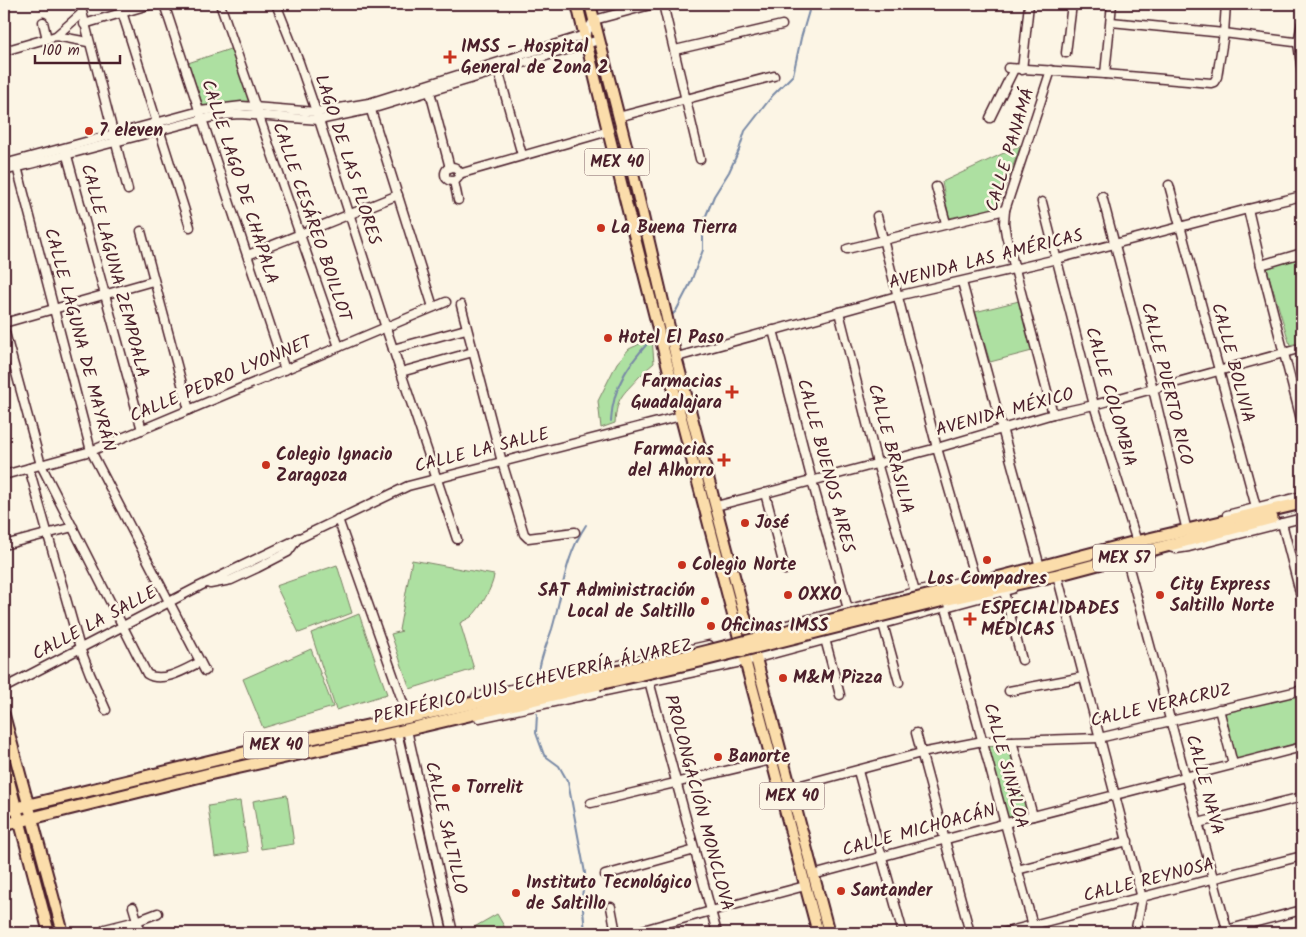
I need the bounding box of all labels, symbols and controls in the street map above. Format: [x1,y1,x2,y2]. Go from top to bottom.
scale bar [35,32,120,64]
place label: IMSS - Hospital General de Zona 2 [461,33,609,83]
text: 100 m [42,39,80,63]
marker: IMSS - Hospital General de Zona 2 [443,50,457,64]
street label: LAGO DE LAS FLORES [306,71,388,249]
street label: CALLE LAGO DE CHAPALA [192,76,286,288]
street label: CALLE PANAMÁ [978,84,1044,216]
place label: 7 eleven [99,117,163,146]
street label: CALLE CESÁREO BOILLOT [263,119,359,327]
marker: 7 eleven [83,125,95,137]
road number: MEX 40 [584,148,650,176]
street label: CALLE LAGUNA ZEMPOALA [71,161,157,381]
place label: La Buena Tierra [611,214,737,243]
marker: La Buena Tierra [595,222,607,234]
street label: AVENIDA LAS AMÉRICAS [886,222,1087,298]
street label: CALLE LAGUNA DE MAYRÁN [35,225,123,455]
street label: CALLE PUERTO RICO [1132,300,1200,468]
street label: CALLE BOLIVIA [1202,300,1262,426]
place label: Hotel El Paso [618,324,724,353]
street label: CALLE COLOMBIA [1076,324,1144,470]
street label: CALLE PEDRO LYONNET [125,328,318,432]
marker: Hotel El Paso [602,332,614,344]
place label: Farmacias Guadalajara [631,368,723,418]
street label: CALLE BUENOS AIRES [788,376,862,557]
street label: CALLE BRASILIA [859,381,921,517]
street label: AVENIDA MÉXICO [933,381,1077,445]
marker: Farmacias Guadalajara [726,386,738,398]
street label: CALLE LA SALLE [412,420,553,482]
place label: Farmacias del Alhorro [628,436,715,486]
place label: Colegio Ignacio Zaragoza [276,441,392,491]
marker: Farmacias del Alhorro [718,454,730,466]
marker: Colegio Ignacio Zaragoza [260,459,272,471]
place label: José [755,509,789,538]
marker: José [739,517,751,529]
road number: MEX 57 [1093,544,1155,572]
place label: Colegio Norte [692,551,797,580]
marker: Los Compadres [981,554,993,566]
marker: Colegio Norte [676,559,688,571]
place label: Los Compadres [927,565,1047,594]
place label: City Express Saltillo Norte [1170,571,1275,621]
place label: SAT Administración Local de Saltillo [538,577,695,627]
street label: CALLE LA SALLE [27,579,163,669]
place label: OXXO [798,581,841,610]
marker: OXXO [782,589,794,601]
marker: City Express Saltillo Norte [1154,589,1166,601]
marker: SAT Administración Local de Saltillo [699,595,711,607]
place label: ESPECIALIDADES MÉDICAS [981,595,1119,645]
place label: Oficinas IMSS [721,612,829,641]
marker: ESPECIALIDADES MÉDICAS [963,612,977,626]
marker: Oficinas IMSS [705,620,717,632]
street label: PERIFÉRICO LUIS ECHEVERRÍA ÁLVAREZ [371,631,695,733]
place label: M&M Pizza [793,664,882,693]
marker: M&M Pizza [777,672,789,684]
street label: CALLE VERACRUZ [1088,676,1234,736]
street label: PROLONGACIÓN MONCLOVA [655,692,741,914]
street label: CALLE SINALOA [974,700,1036,832]
road number: MEX 40 [244,732,308,758]
street label: CALLE NAVA [1177,732,1231,838]
place label: Banorte [728,743,790,772]
marker: Banorte [712,751,724,763]
street label: CALLE SALTILLO [416,759,474,897]
place label: Torrelit [466,774,524,803]
marker: Torrelit [450,782,462,794]
road number: MEX 40 [760,782,824,809]
street label: CALLE MICHOACÁN [839,797,999,865]
street label: CALLE REYNOSA [1080,851,1218,911]
place label: Instituto Tecnológico de Saltillo [526,869,692,919]
place label: Santander [851,877,934,906]
marker: Santander [835,885,847,897]
marker: Instituto Tecnológico de Saltillo [510,887,522,899]

